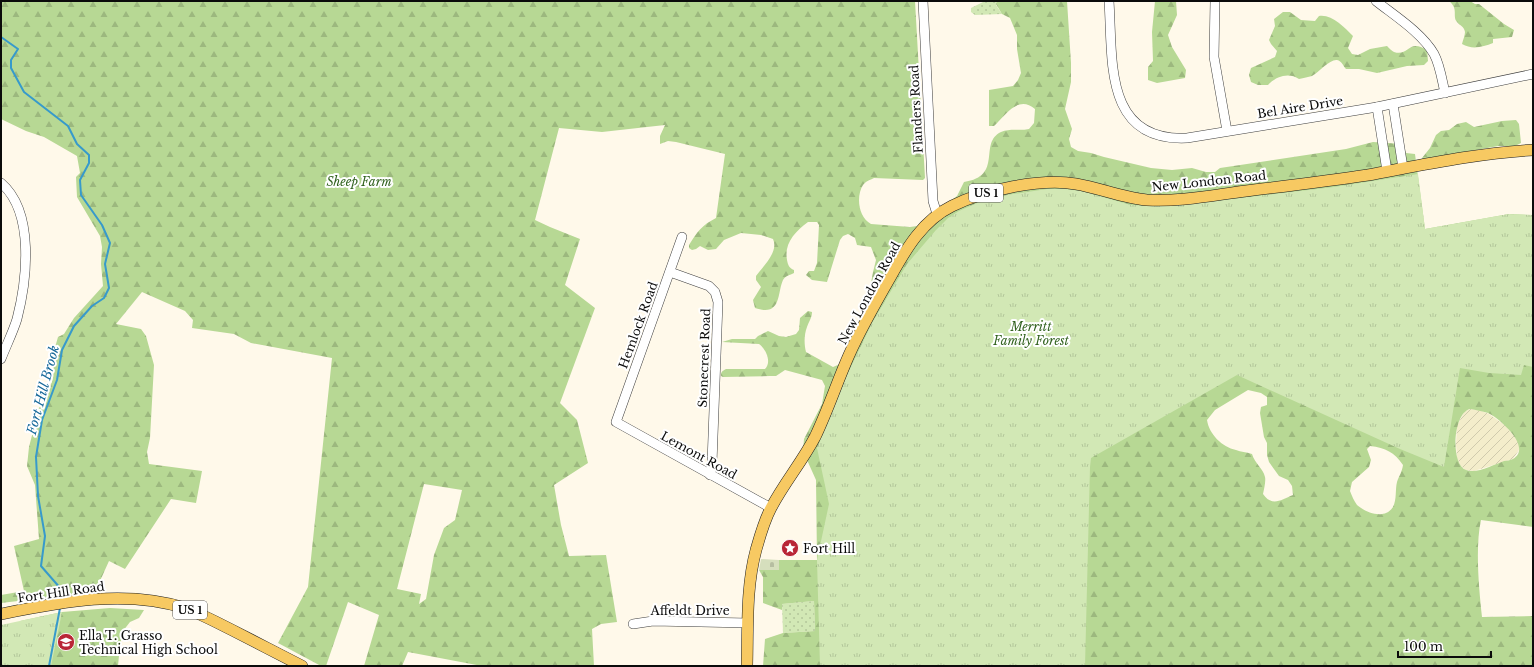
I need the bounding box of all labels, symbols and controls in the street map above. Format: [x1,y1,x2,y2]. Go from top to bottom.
street label: Flanders Road [906,64,926,154]
street label: Bel Aire Drive [1256,93,1344,121]
street label: New London Road [1151,168,1267,194]
park label: Sheep Farm [326,174,392,189]
road number: US 1 [969,184,1003,202]
street label: New London Road [835,239,903,347]
street label: Hemlock Road [615,280,661,370]
street label: Stonecrest Road [695,308,713,408]
park label: Merritt Family Forest [992,319,1069,348]
water label: Fort Hill Brook [23,343,63,438]
street label: Lemont Road [658,428,740,482]
place icon: Fort Hill [780,538,800,558]
place label: Fort Hill [803,541,855,556]
street label: Fort Hill Road [17,578,105,606]
road number: US 1 [173,601,207,619]
street label: Affeldt Drive [649,603,730,618]
place label: Ella T. Grasso Technical High School [79,628,218,657]
school or university icon: Ella T. Grasso Technical High School [56,632,76,652]
scale bar [1398,633,1491,659]
text: 100 m [1404,639,1443,654]

